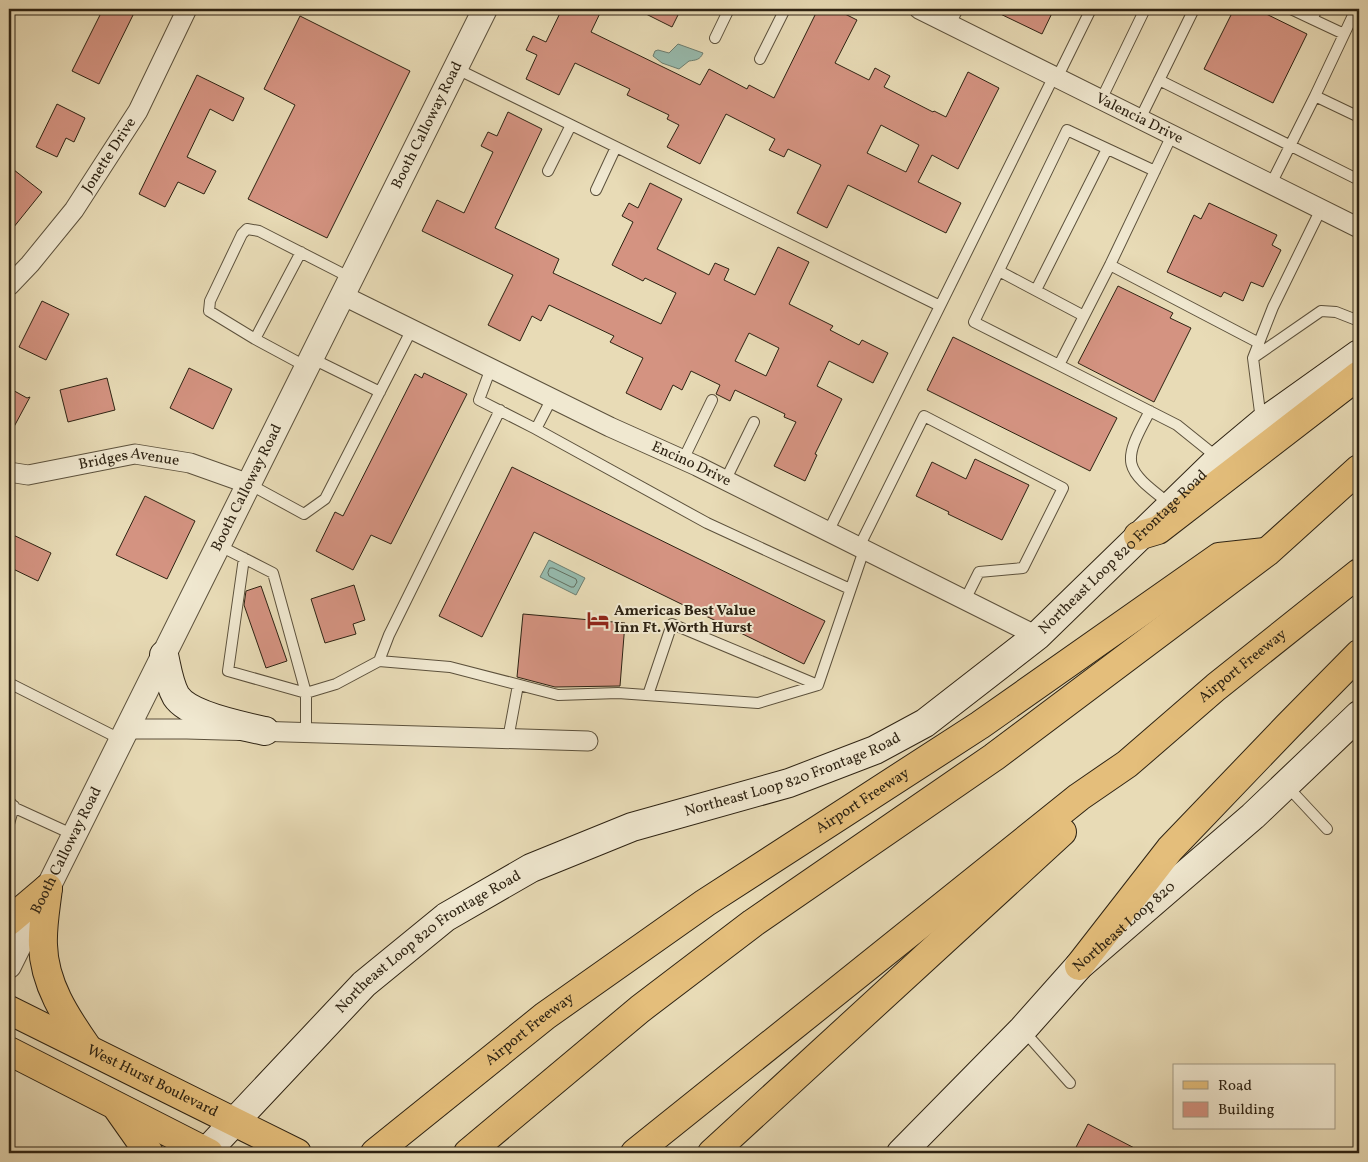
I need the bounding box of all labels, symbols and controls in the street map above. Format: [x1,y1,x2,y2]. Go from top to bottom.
street label: Booth Calloway Road [387,58,468,193]
street label: Valencia Drive [1092,88,1187,149]
street label: Jonette Drive [77,114,141,197]
street label: Booth Calloway Road [206,421,287,555]
street label: Encino Drive [648,436,735,492]
street label: Bridges Avenue [77,443,181,475]
street label: Northeast Loop 820 Frontage Road [1034,465,1212,639]
place label: Americas Best Value Inn Ft. Worth Hurst [614,601,756,639]
hotel icon: Americas Best Value Inn Ft. Worth Hurst [585,607,611,633]
street label: Airport Freeway [1194,624,1291,708]
street label: Northeast Loop 820 Frontage Road [682,728,905,822]
street label: Airport Freeway [812,763,914,839]
street label: Booth Calloway Road [26,783,107,918]
street label: Northeast Loop 820 Frontage Road [331,865,525,1018]
street label: Northeast Loop 820 [1068,877,1180,977]
street label: Airport Freeway [481,988,578,1071]
street label: West Hurst Boulevard [83,1040,221,1123]
legend [1173,1064,1336,1130]
text: Road [1218,1076,1252,1097]
text: Building [1218,1100,1275,1121]

